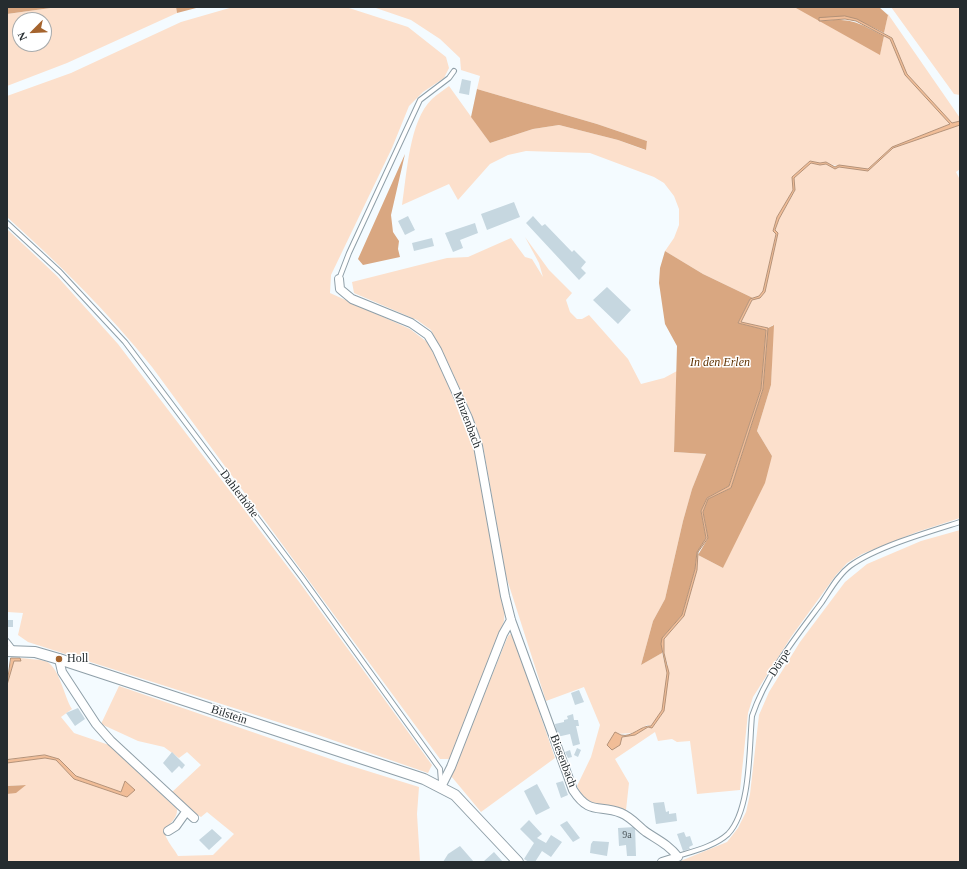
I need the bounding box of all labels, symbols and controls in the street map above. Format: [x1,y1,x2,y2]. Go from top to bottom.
north arrow [12,12,52,52]
text: N [15,30,29,43]
park label: In den Erlen [690,356,750,370]
street label: Minzenbach [450,390,484,450]
street label: Dahlerhöhe [216,467,262,521]
street label: Dörpe [766,647,794,679]
place label: Holl [67,652,88,666]
marker: Holl [54,654,64,664]
street label: Bilstein [209,702,249,728]
street label: Biesenbach [546,733,580,789]
house number: 9a [622,829,632,841]

